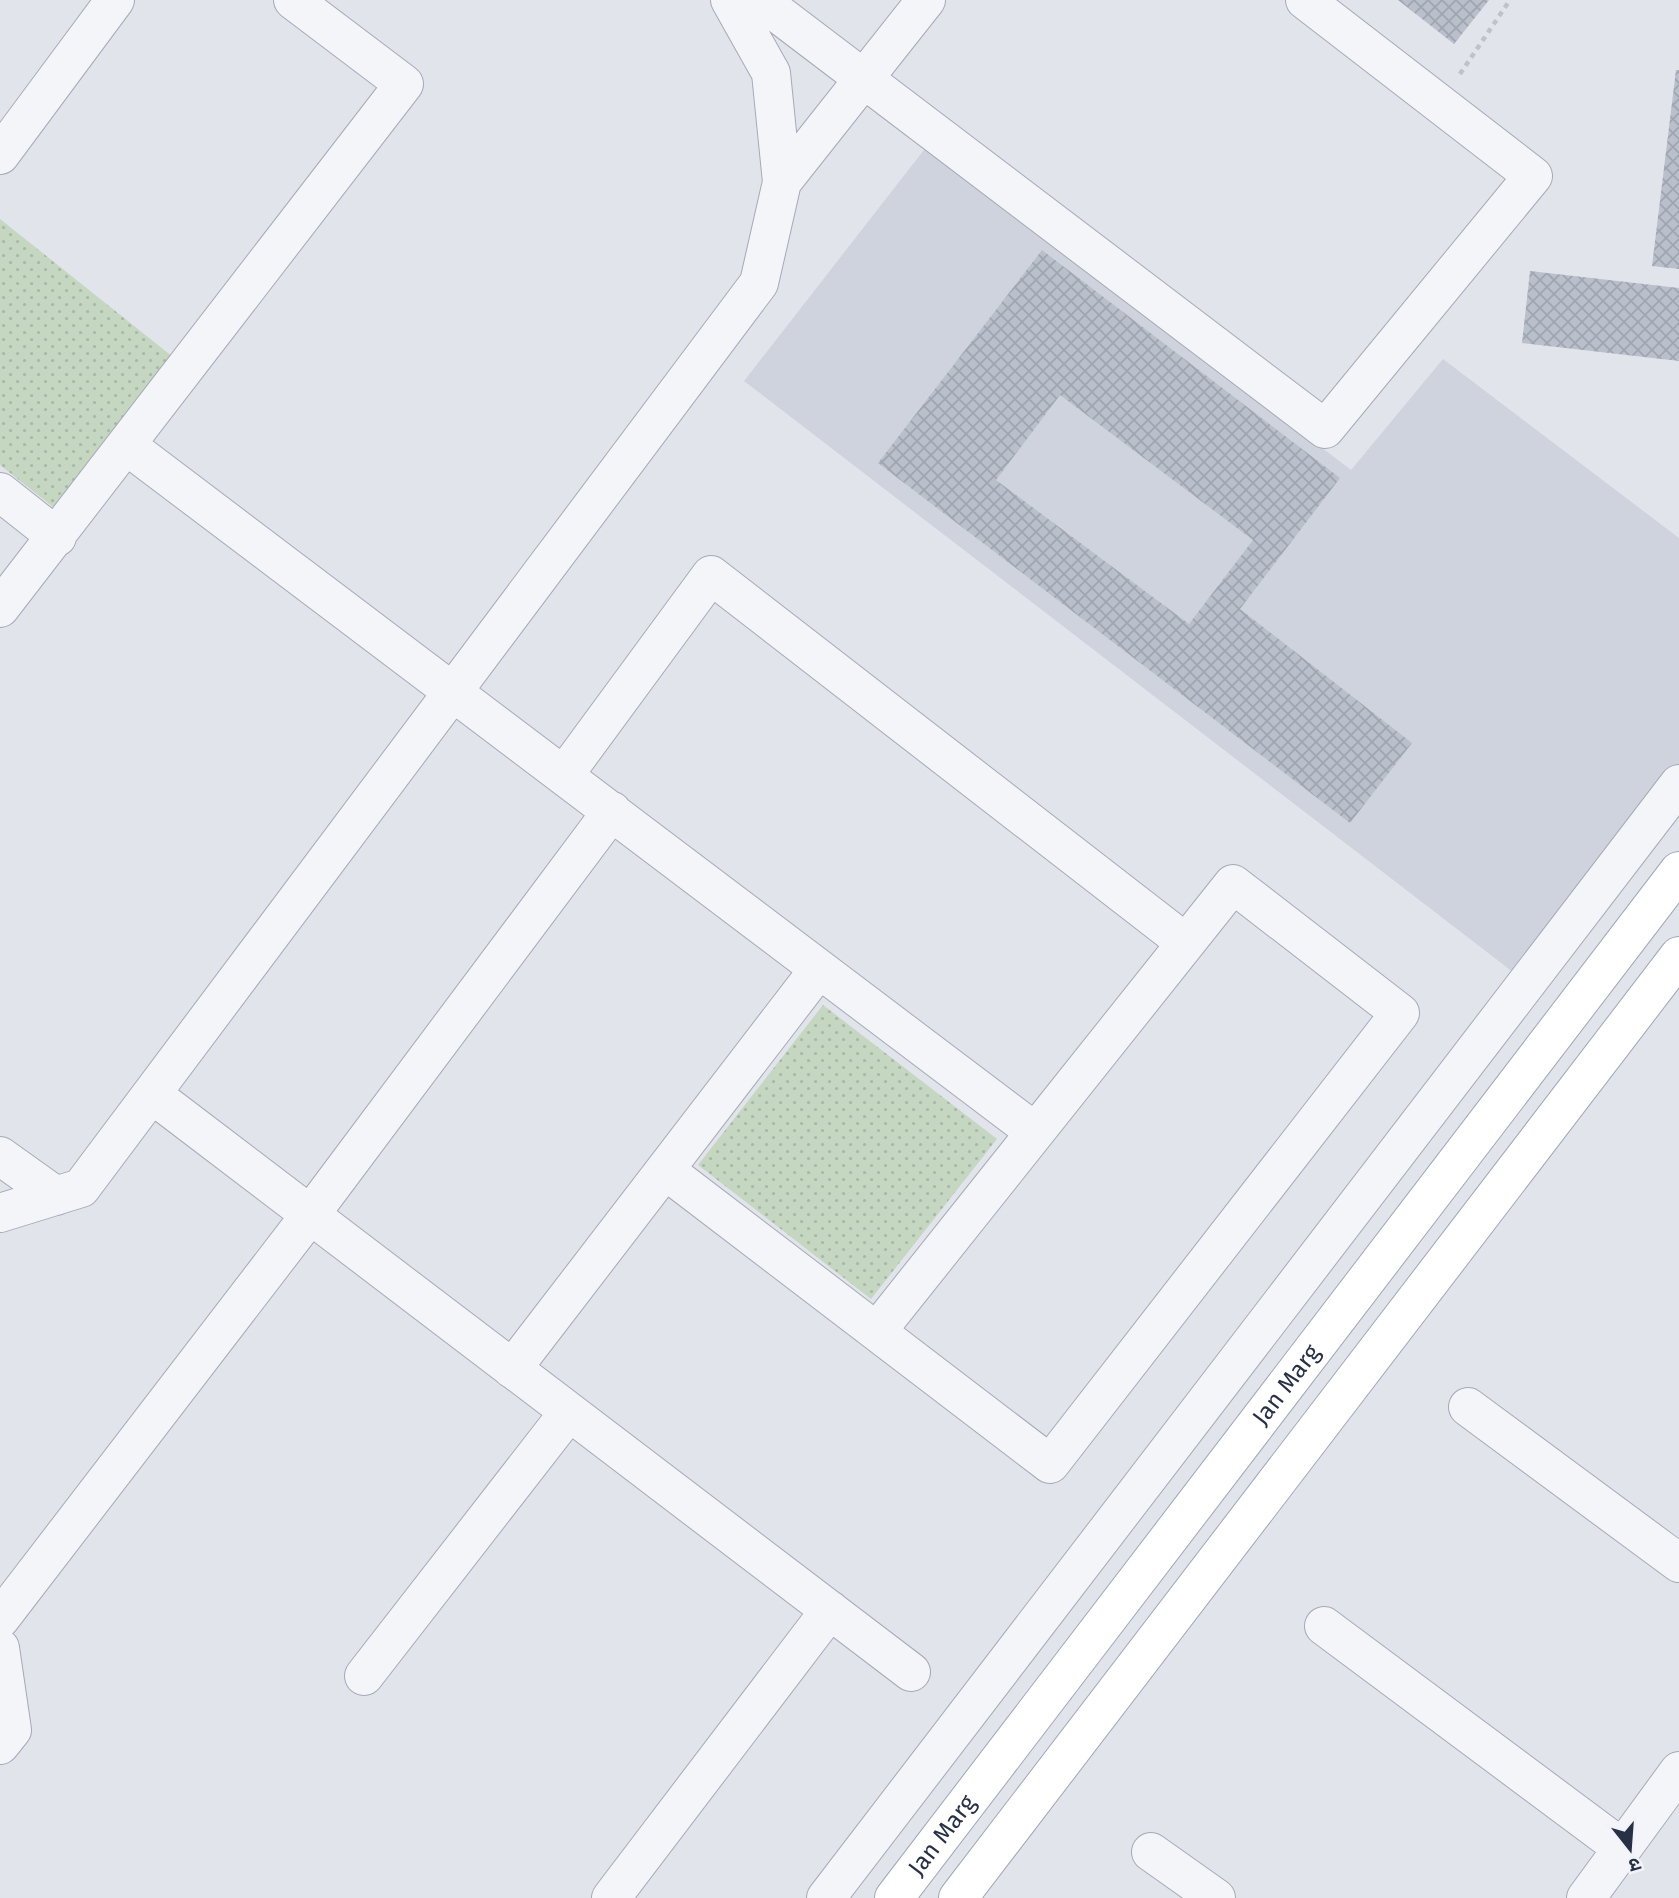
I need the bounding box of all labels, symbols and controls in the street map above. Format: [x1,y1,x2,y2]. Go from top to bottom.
street label: Jan Marg [1247,1339,1326,1431]
street label: Jan Marg [902,1789,982,1881]
north arrow [1595,1814,1665,1884]
text: उ [1625,1852,1644,1878]

